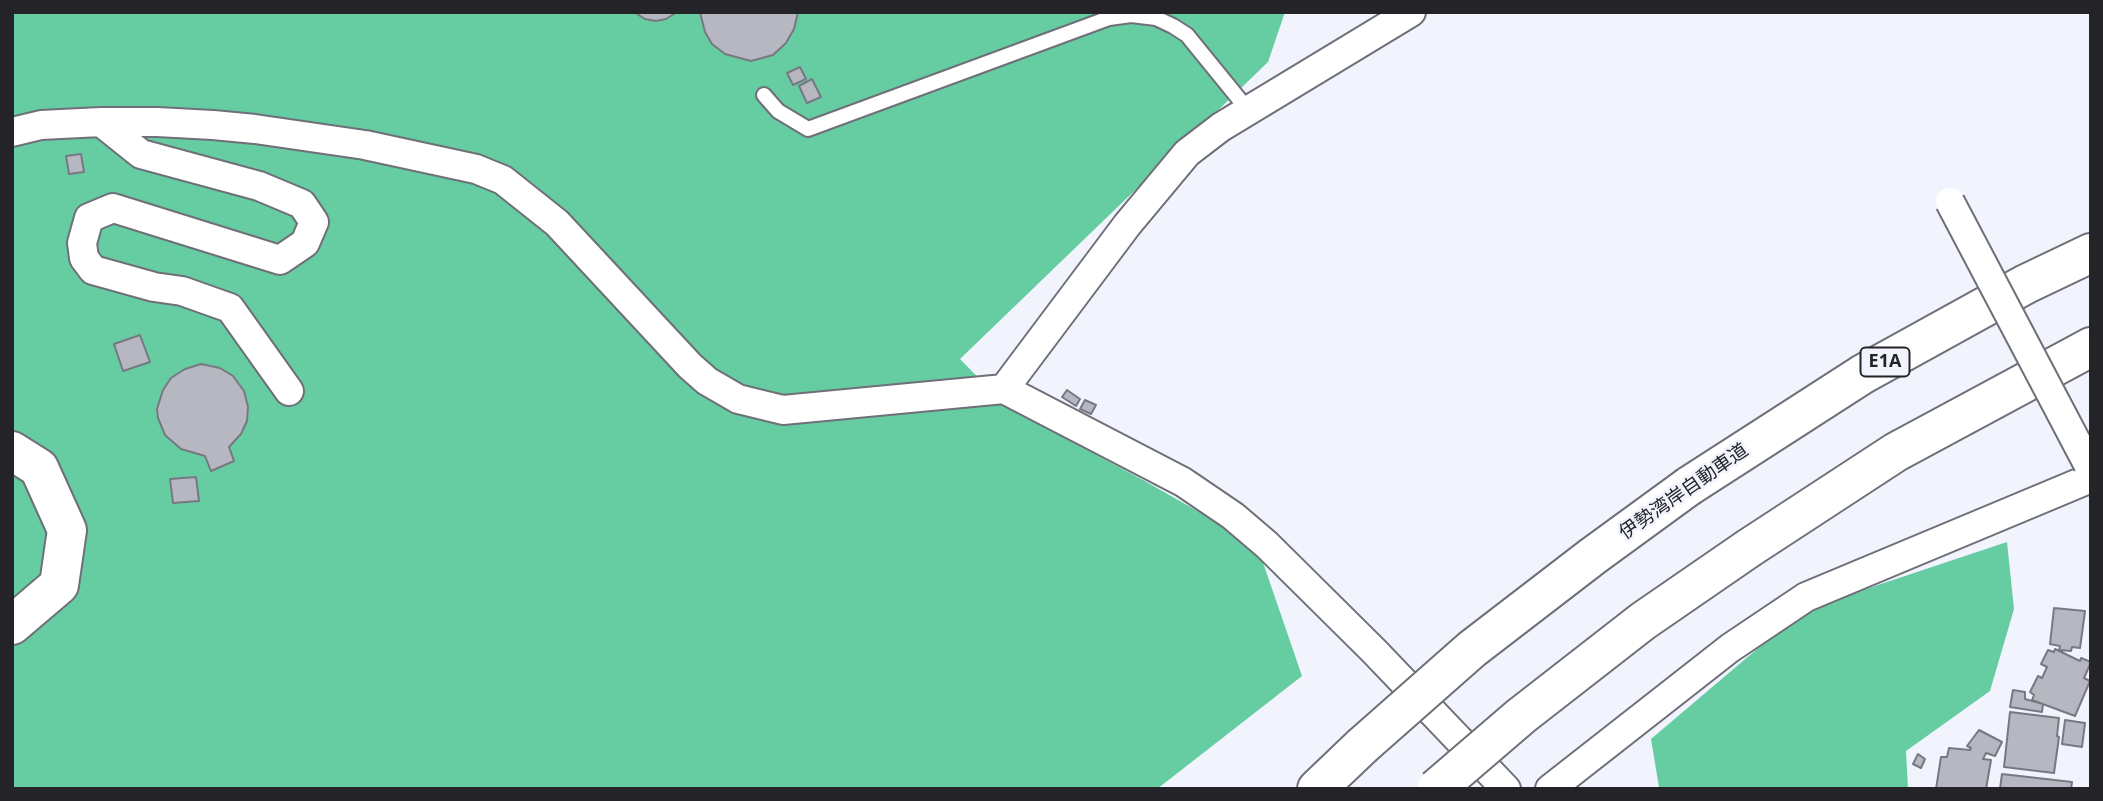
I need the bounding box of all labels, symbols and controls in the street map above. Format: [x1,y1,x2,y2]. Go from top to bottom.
road number: E1A [1860,348,1910,376]
street label: 伊勢湾岸自動車道 [1615,439,1753,545]

